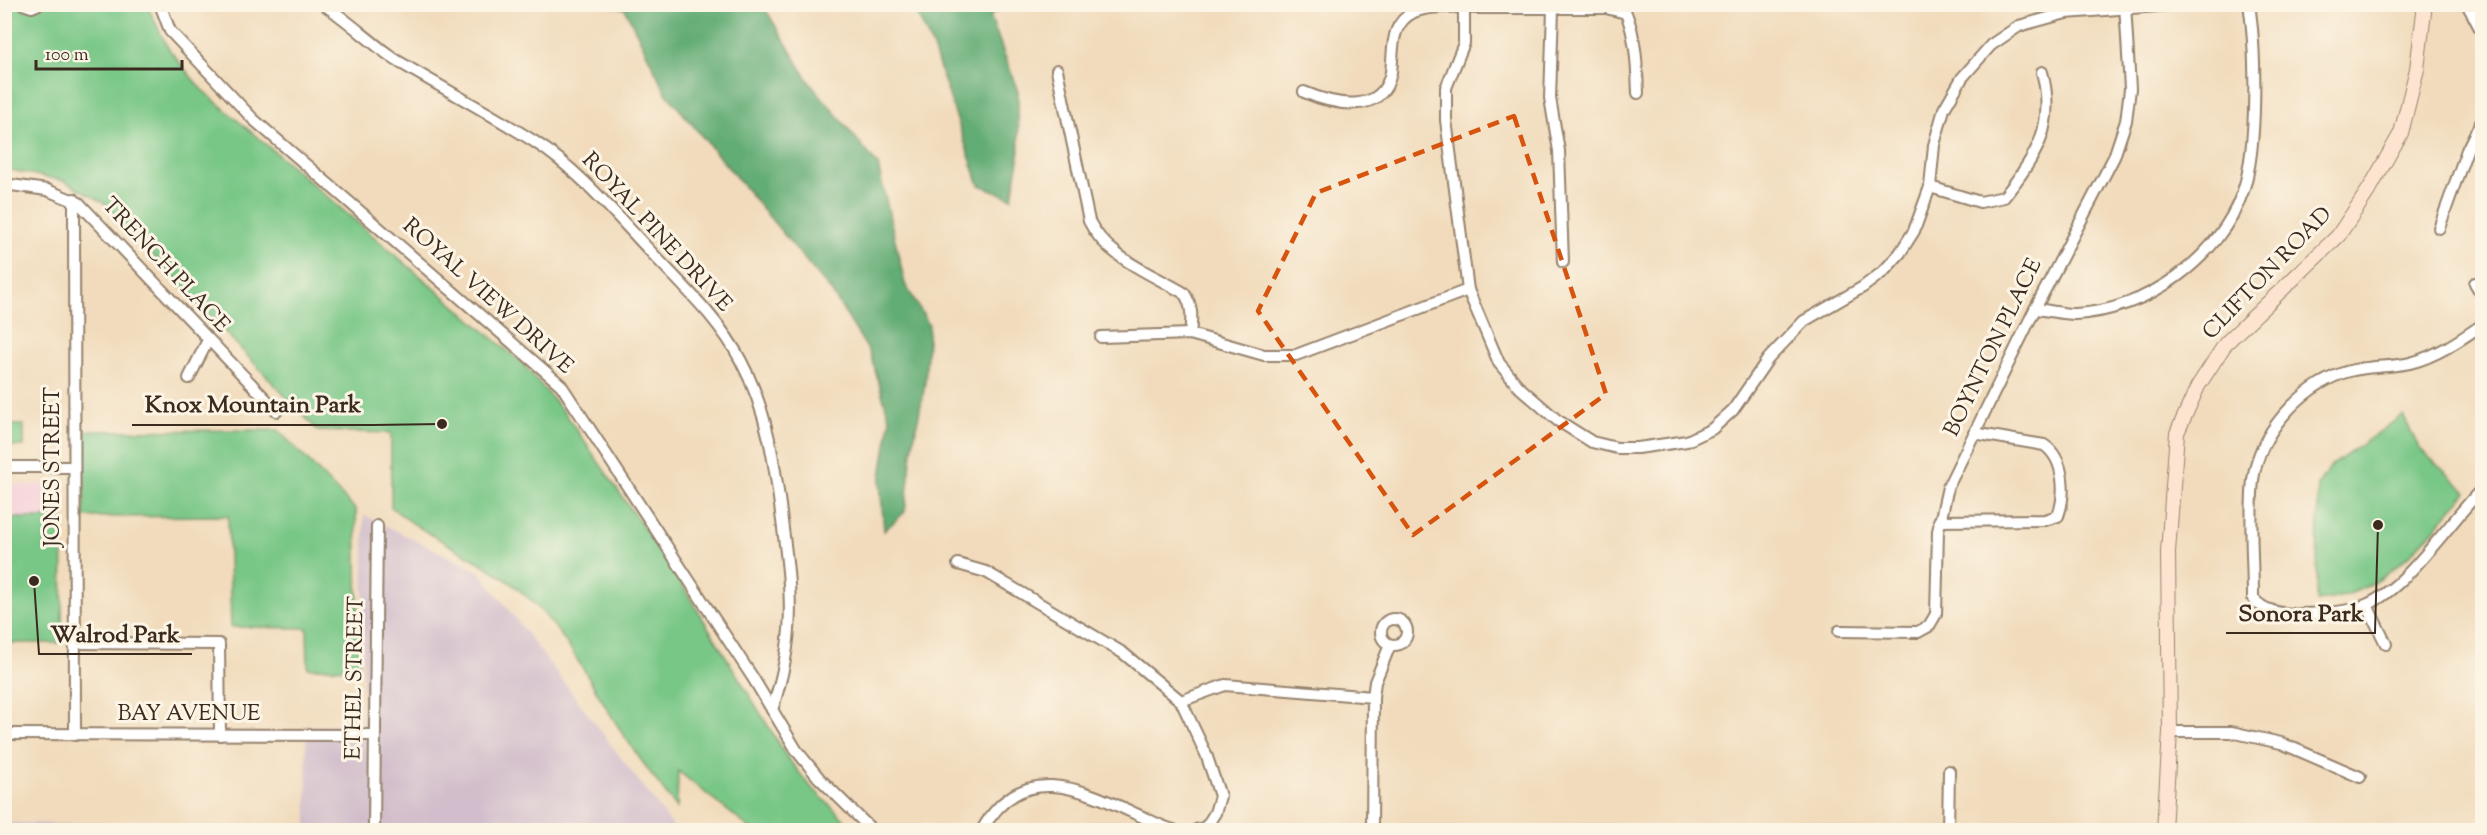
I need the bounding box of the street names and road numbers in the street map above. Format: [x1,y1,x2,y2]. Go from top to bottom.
street label: ROYAL PINE DRIVE [573,146,739,320]
street label: TRENCH PLACE [93,191,237,341]
street label: CLIFTON ROAD [2196,200,2340,348]
street label: ROYAL VIEW DRIVE [394,211,580,383]
street label: BOYNTON PLACE [1937,253,2051,443]
street label: JONES STREET [38,387,70,548]
street label: ETHEL STREET [339,595,373,760]
street label: BAY AVENUE [118,699,260,731]

